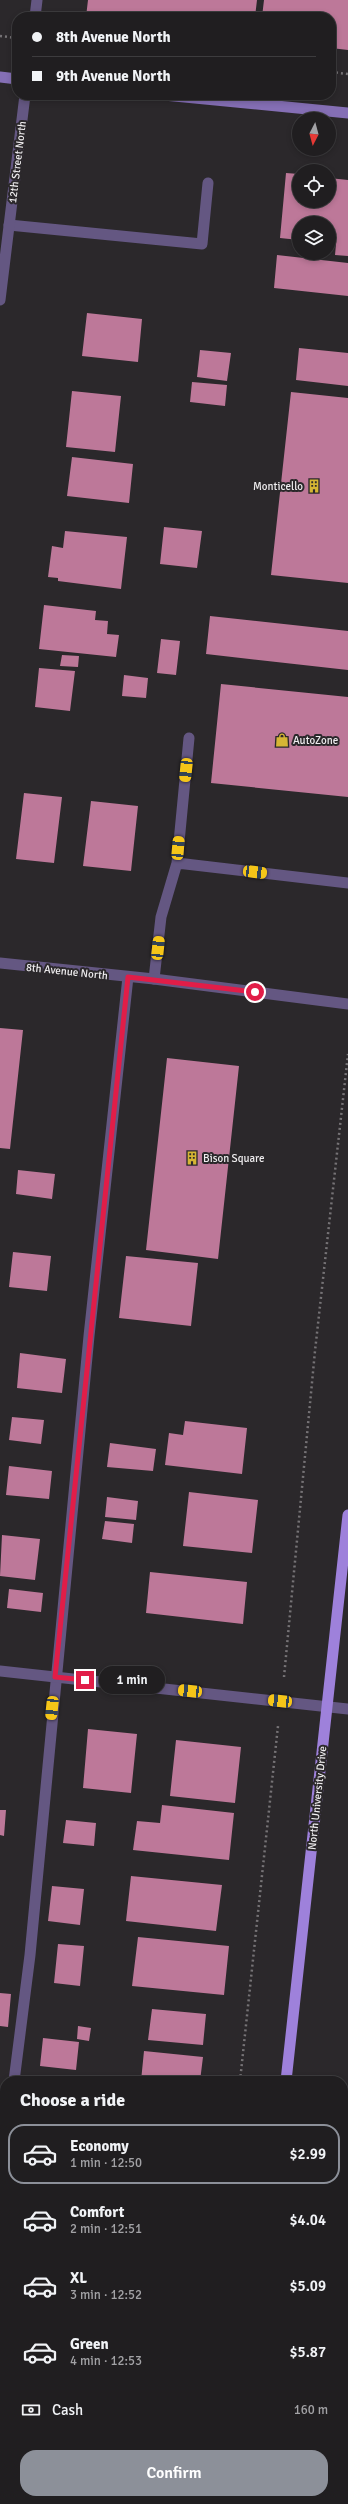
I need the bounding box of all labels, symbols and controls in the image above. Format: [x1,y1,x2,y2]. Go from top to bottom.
text: 8th Avenue North [56,28,171,46]
text: 9th Avenue North [56,67,171,85]
north arrow [292,112,336,156]
map controls [292,112,336,260]
street label: 12th Street North [6,120,29,204]
button: locate [292,164,336,208]
button: layers [292,216,336,260]
building icon: Monticello [306,478,322,494]
place label: Monticello [253,480,303,493]
shop icon: AutoZone [274,732,290,748]
place label: AutoZone [293,734,338,747]
car [179,757,193,783]
car [171,836,185,860]
car [242,865,268,879]
car [151,935,165,961]
street label: 8th Avenue North [25,961,109,982]
route start [246,983,264,1001]
building icon: Bison Square [184,1150,200,1166]
place label: Bison Square [203,1152,264,1165]
callout: 1 min [99,1666,165,1694]
route end [76,1671,94,1689]
text: 1 min [116,1672,148,1688]
car [177,1684,203,1698]
car [267,1694,293,1708]
car [45,1695,59,1721]
street label: North University Drive [306,1746,329,1851]
text: Choose a ride [20,2089,125,2111]
icon: car [22,2136,58,2172]
text: Economy [70,2137,129,2155]
text: $2.99 [289,2145,326,2163]
text: 1 min · 12:50 [70,2155,142,2171]
icon: car [22,2202,58,2238]
text: Comfort [70,2203,124,2221]
text: $4.04 [289,2211,326,2229]
text: 2 min · 12:51 [70,2221,142,2237]
icon: car [22,2268,58,2304]
text: XL [70,2269,87,2287]
text: $5.09 [289,2277,326,2295]
text: 3 min · 12:52 [70,2287,142,2303]
icon: car [22,2334,58,2370]
text: Green [70,2335,109,2353]
text: $5.87 [289,2343,326,2361]
text: 4 min · 12:53 [70,2353,142,2369]
icon: cash [20,2399,42,2421]
text: Cash [52,2401,83,2419]
text: 160 m [294,2402,328,2418]
button: Confirm [20,2450,328,2496]

